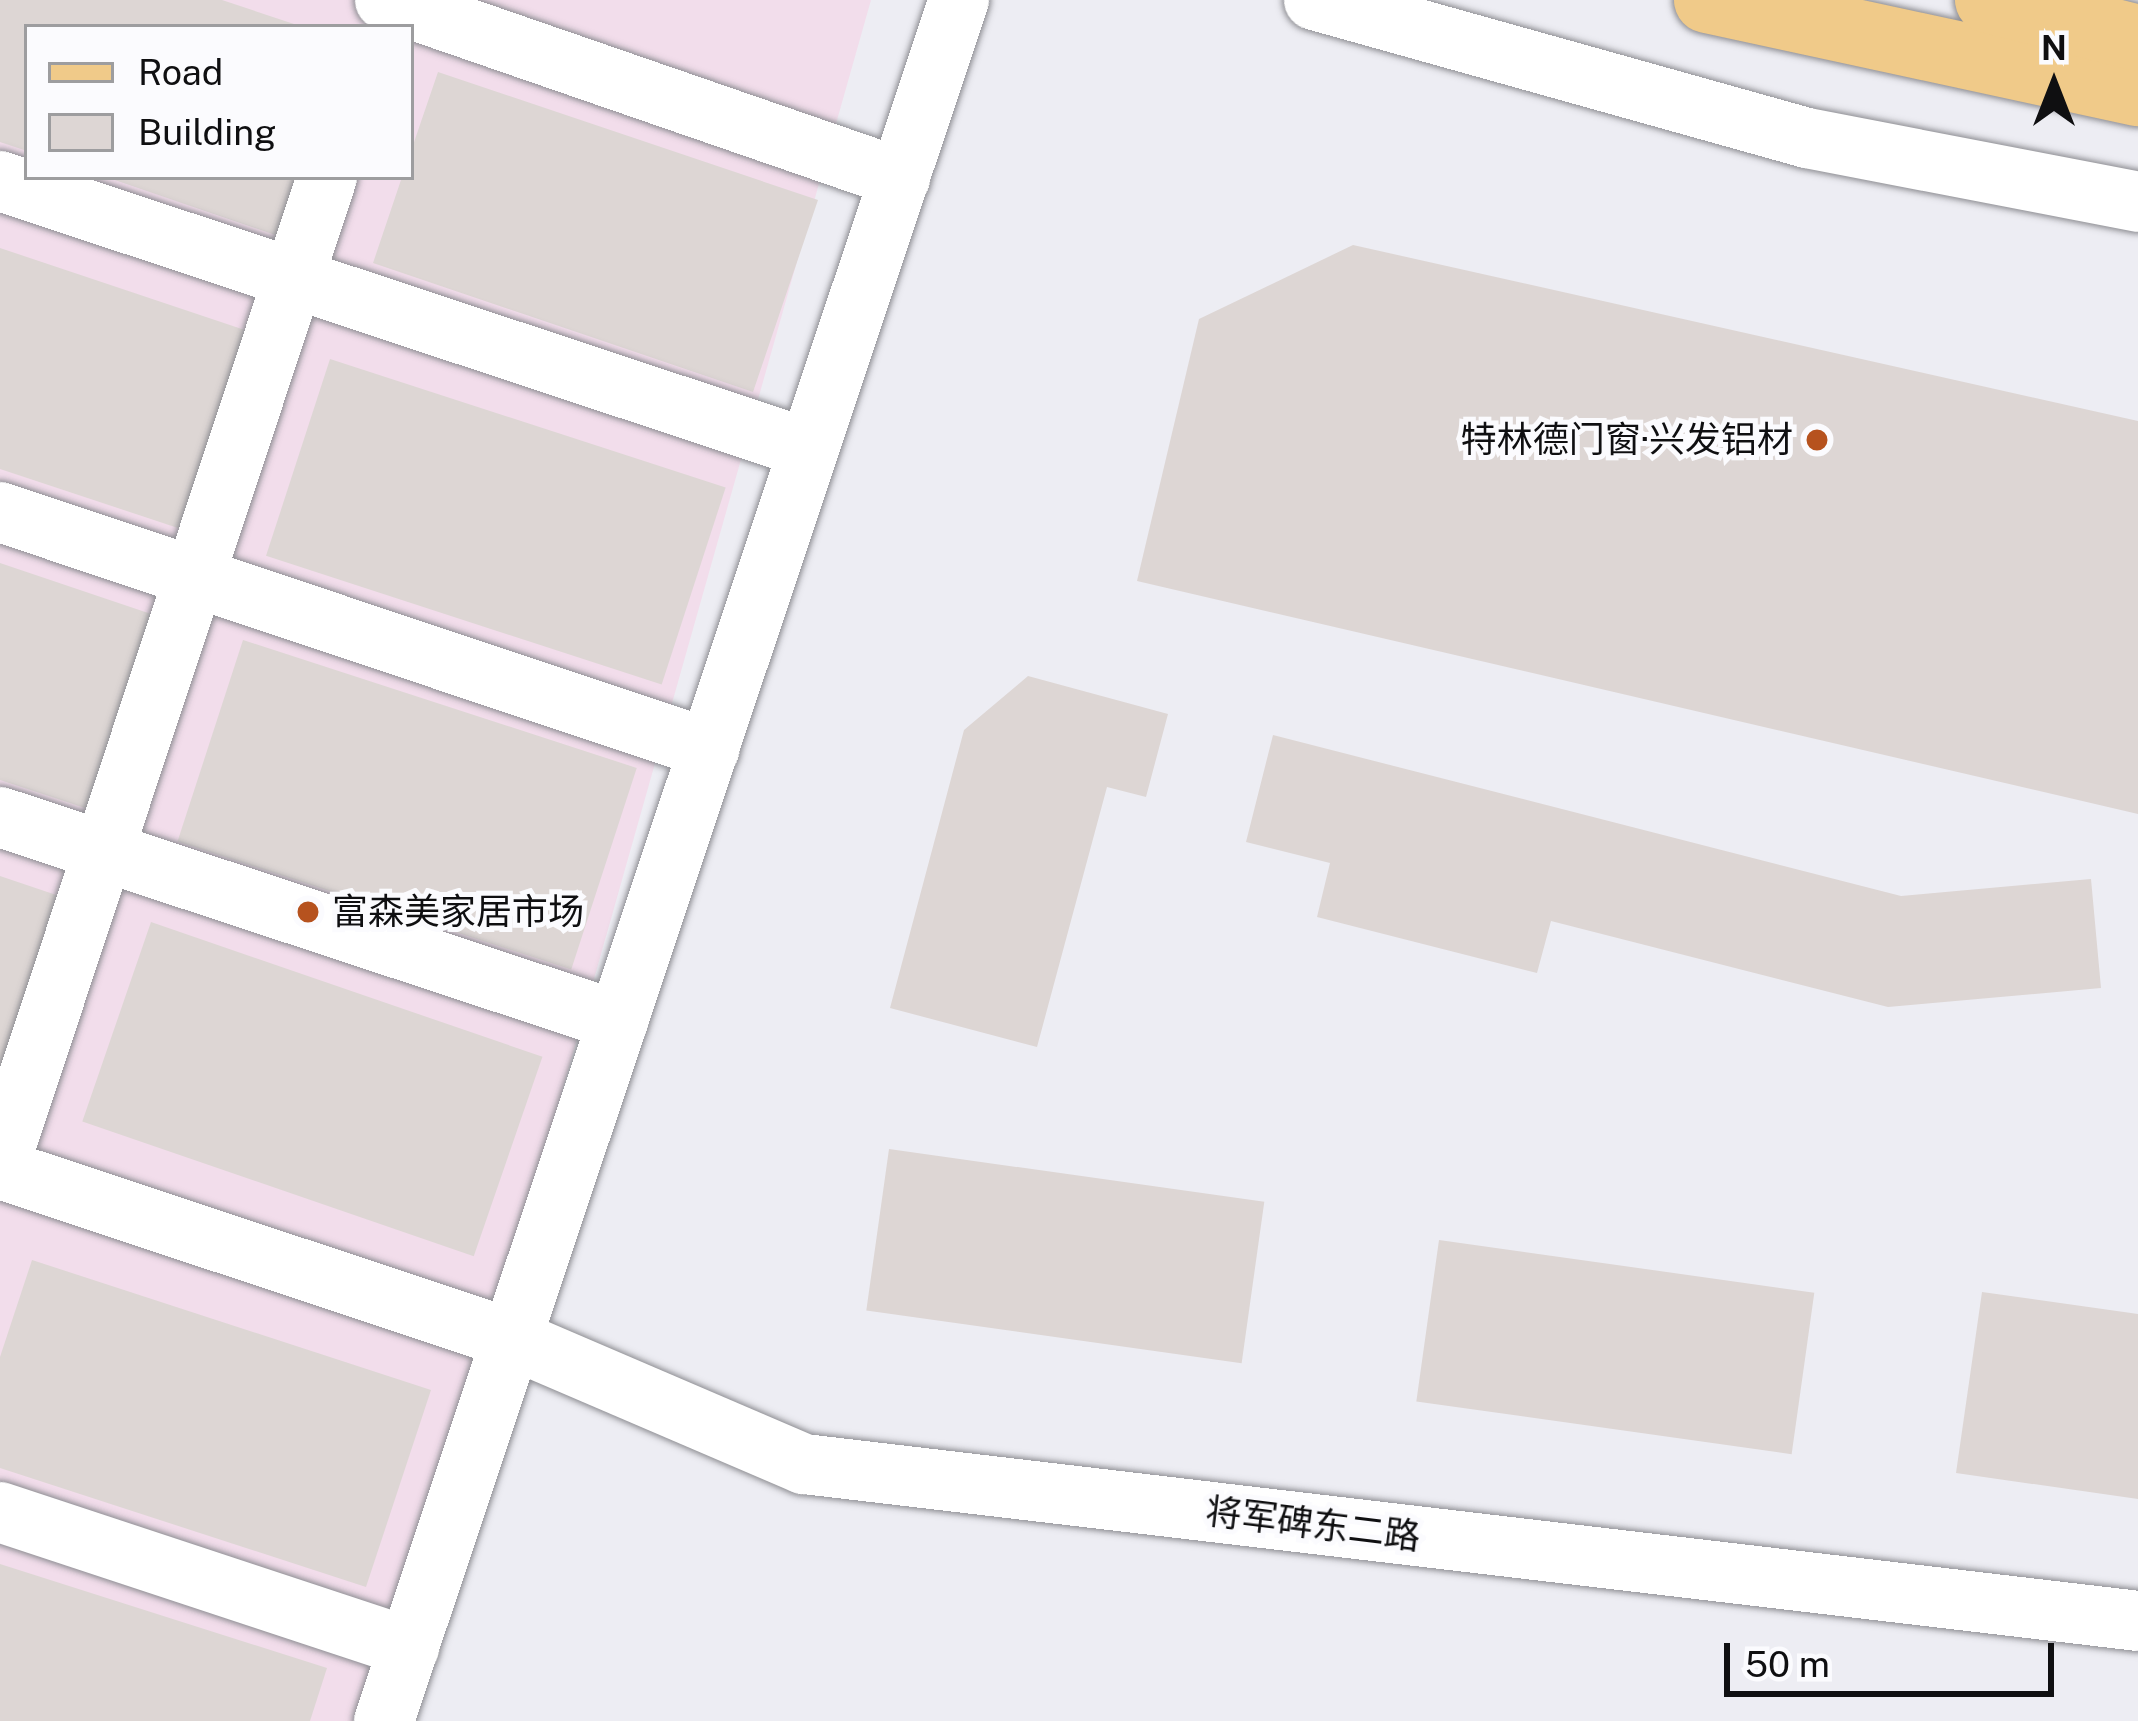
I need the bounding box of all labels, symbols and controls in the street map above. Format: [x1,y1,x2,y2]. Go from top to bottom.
legend [24,24,414,180]
north arrow [1994,24,2114,144]
text: N [2041,29,2067,67]
text: Road [138,51,223,93]
text: Building [138,111,276,153]
place label: 特林德门窗·兴发铝材 [1461,418,1793,462]
marker: 特林德门窗·兴发铝材 [1804,427,1830,453]
place label: 富森美家居市场 [332,890,584,934]
marker: 富森美家居市场 [295,899,321,925]
street label: 将军碑东二路 [1203,1489,1423,1559]
scale bar [1730,1619,2060,1693]
text: 50 m [1745,1643,1830,1685]

